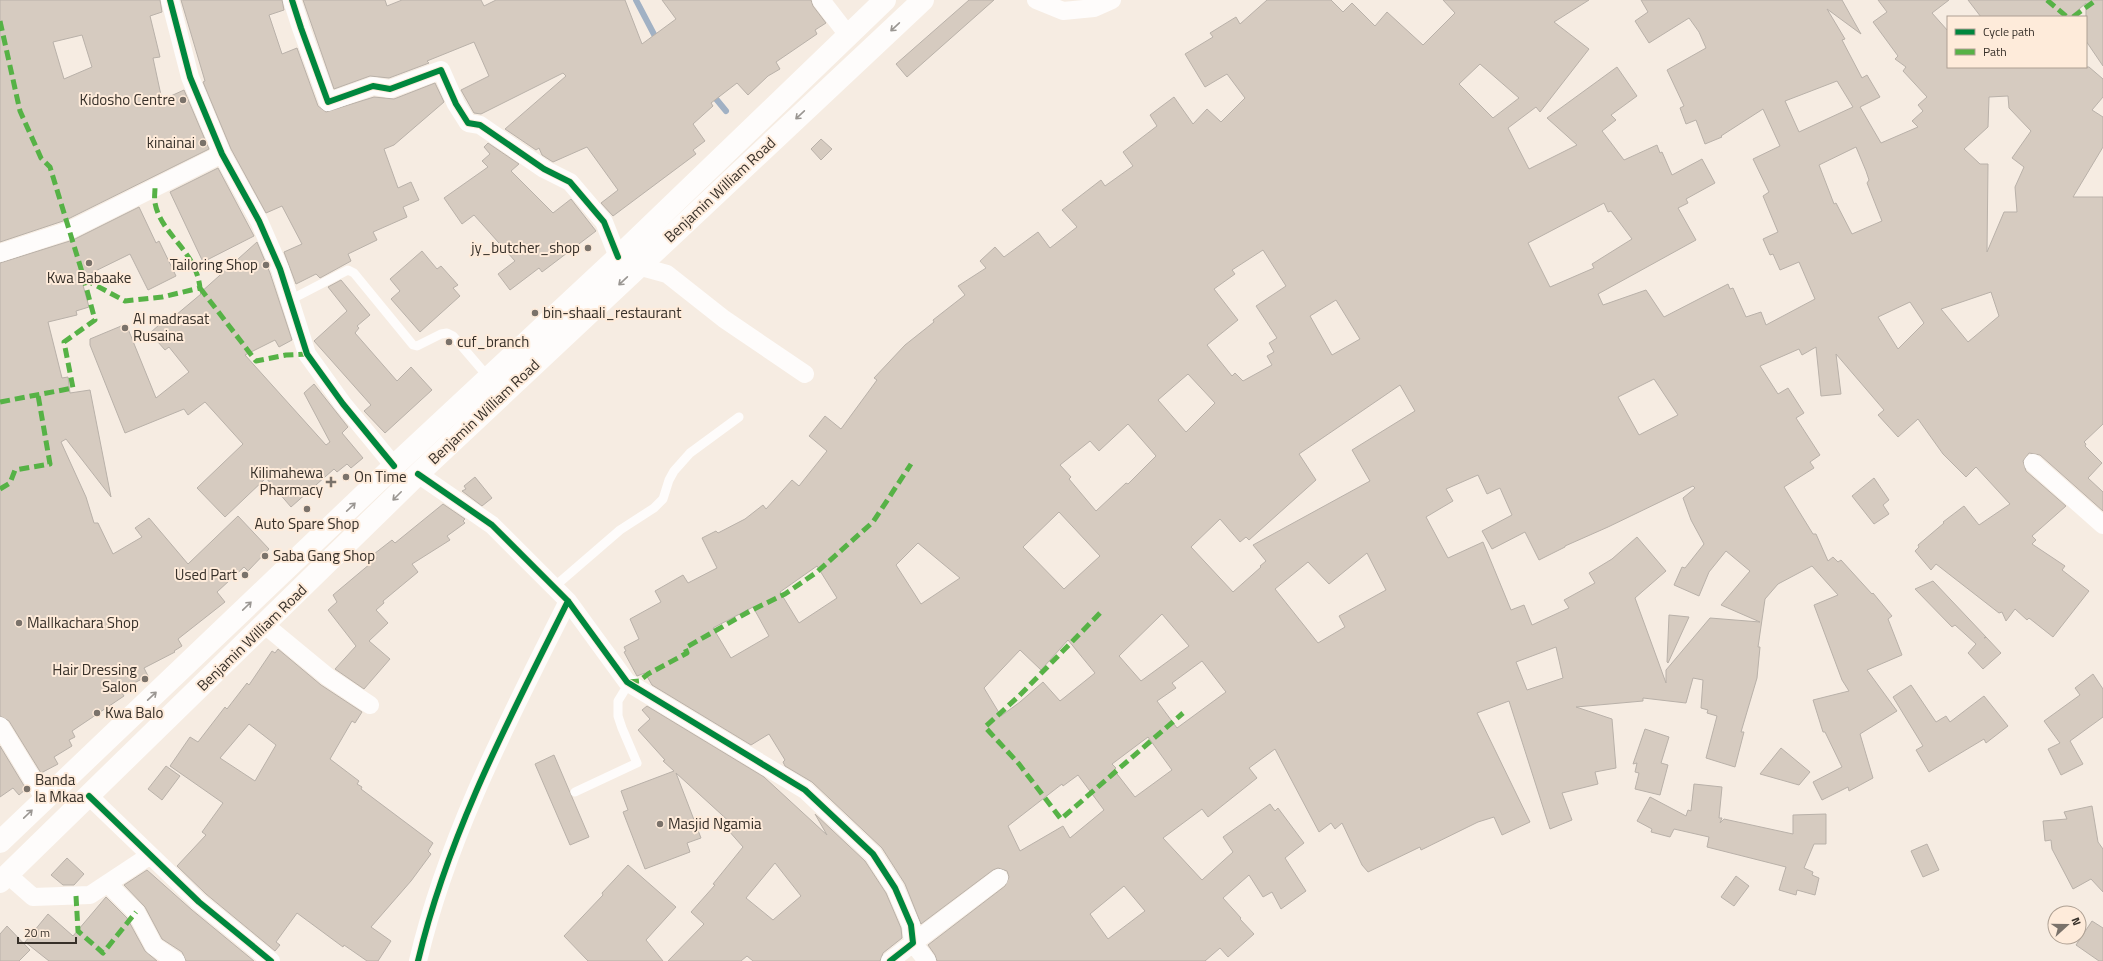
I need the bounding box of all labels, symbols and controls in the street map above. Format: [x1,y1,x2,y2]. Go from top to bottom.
legend [1947,16,2087,68]
one-way arrow [889,22,900,31]
text: Cycle path [1983,22,2035,41]
text: Path [1983,42,2007,61]
place label: Kidosho Centre [80,88,175,111]
marker: Kidosho Centre [178,95,188,105]
one-way arrow [795,111,805,120]
place label: kinainai [147,131,195,154]
street label: Benjamin William Road [659,132,781,248]
marker: kinainai [198,138,208,148]
place label: jy_butcher_shop [470,236,580,259]
marker: jy_butcher_shop [583,243,593,253]
place label: Tailoring Shop [170,253,258,276]
marker: Kwa Babaake [84,258,94,268]
marker: Tailoring Shop [261,260,271,270]
place label: Kwa Babaake [47,266,131,289]
one-way arrow [618,276,628,286]
place label: bin-shaali_restaurant [543,301,682,324]
place label: Al madrasat Rusaina [133,307,210,347]
marker: bin-shaali_restaurant [530,308,540,318]
marker: Al madrasat Rusaina [120,323,130,333]
place label: cuf_branch [457,330,529,353]
marker: cuf_branch [444,337,454,347]
street label: Benjamin William Road [423,354,545,470]
place label: Kilimahewa Pharmacy [250,461,323,501]
place label: On Time [354,465,407,488]
marker: On Time [341,472,351,482]
marker: Kilimahewa Pharmacy [326,477,336,487]
one-way arrow [392,491,402,501]
one-way arrow [346,502,356,512]
marker: Auto Spare Shop [302,504,312,514]
place label: Auto Spare Shop [255,512,360,535]
place label: Saba Gang Shop [273,544,375,567]
marker: Saba Gang Shop [260,551,270,561]
place label: Used Part [175,563,238,586]
marker: Used Part [240,570,250,580]
street label: Benjamin William Road [191,579,312,696]
one-way arrow [242,602,252,611]
place label: Mallkachara Shop [27,611,139,634]
marker: Mallkachara Shop [14,618,24,628]
place label: Hair Dressing Salon [52,658,137,698]
marker: Hair Dressing Salon [140,674,150,684]
one-way arrow [147,692,157,701]
place label: Kwa Balo [105,701,164,724]
marker: Kwa Balo [92,708,102,718]
place label: Banda la Mkaa [35,768,85,808]
marker: Banda la Mkaa [22,784,32,794]
one-way arrow [23,810,33,819]
place label: Masjid Ngamia [668,812,762,835]
marker: Masjid Ngamia [655,819,665,829]
north arrow [2047,905,2087,945]
text: N [2068,915,2085,928]
scale bar [18,919,76,945]
text: 20 m [24,923,50,942]

